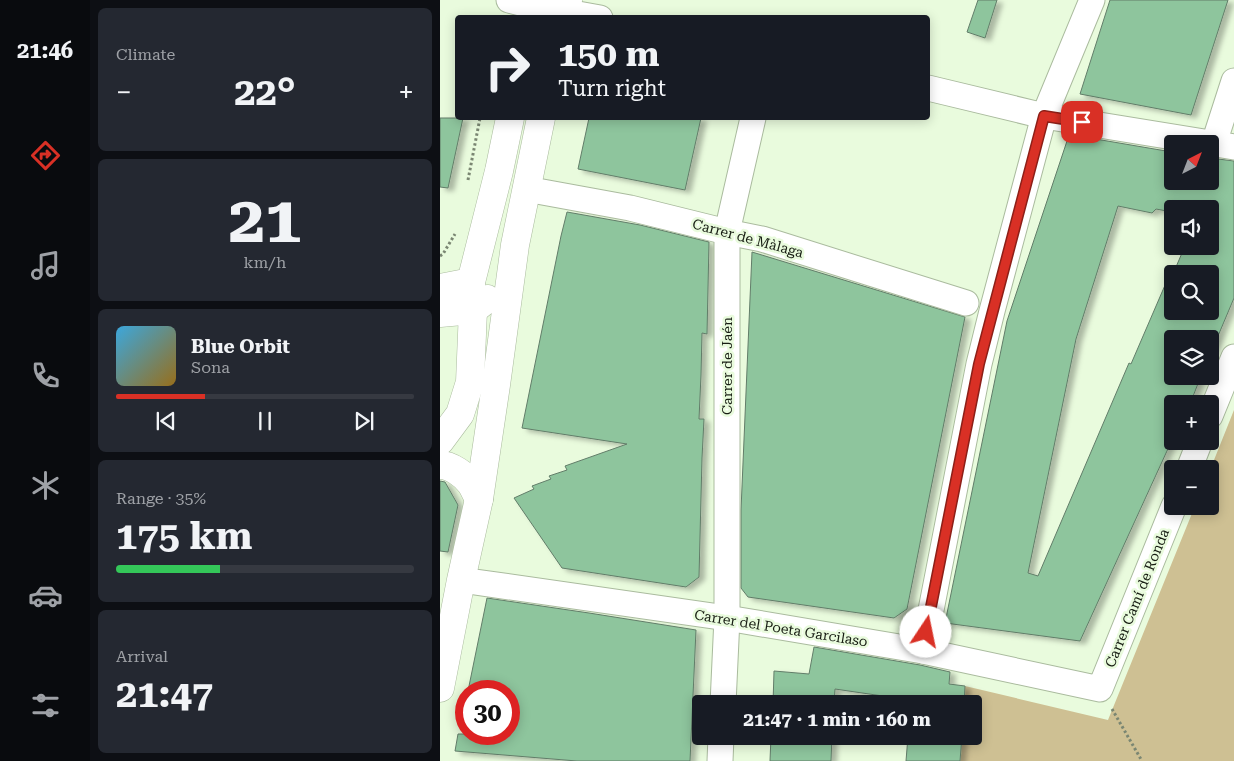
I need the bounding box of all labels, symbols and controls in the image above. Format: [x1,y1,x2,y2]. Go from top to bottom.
text: 150 m [558,34,659,75]
icon: right [475,35,540,100]
text: 21:46 [17,38,73,63]
text: Climate [116,45,175,64]
text: 22° [234,70,296,114]
text: − [116,76,132,109]
text: + [398,76,414,109]
text: Turn right [558,76,666,101]
pin [1061,101,1103,143]
icon: arrive [1068,108,1096,136]
north arrow [1164,135,1219,190]
map controls [1164,135,1219,515]
icon: directions [28,138,63,173]
text: 21 [229,182,301,258]
button: sound [1164,200,1219,255]
street label: Carrer de Màlaga [691,215,806,261]
icon: music [28,248,63,283]
text: km/h [244,253,286,272]
button: search [1164,265,1219,320]
street label: Carrer de Jaén [719,317,735,415]
button: layers [1164,330,1219,385]
text: Blue Orbit [191,335,290,358]
icon: phone [28,358,63,393]
text: Sona [191,358,230,377]
button: + [1164,395,1219,450]
icon: previous [152,407,180,435]
icon: pause [251,407,279,435]
icon: next [350,407,378,435]
button: − [1164,460,1219,515]
icon: climate [28,468,63,503]
text: Range · 35% [116,489,206,508]
text: 175 km [116,514,252,558]
street label: Carrer Camí de Ronda [1102,526,1172,670]
icon: car [28,578,63,613]
position arrow [899,605,951,657]
street label: Carrer del Poeta Garcilaso [693,606,869,650]
text: Arrival [116,647,168,666]
text: 21:47 [116,672,213,716]
speed limit sign: 30 [455,680,520,745]
icon: filters [28,688,63,723]
text: 21:47 · 1 min · 160 m [743,708,931,731]

